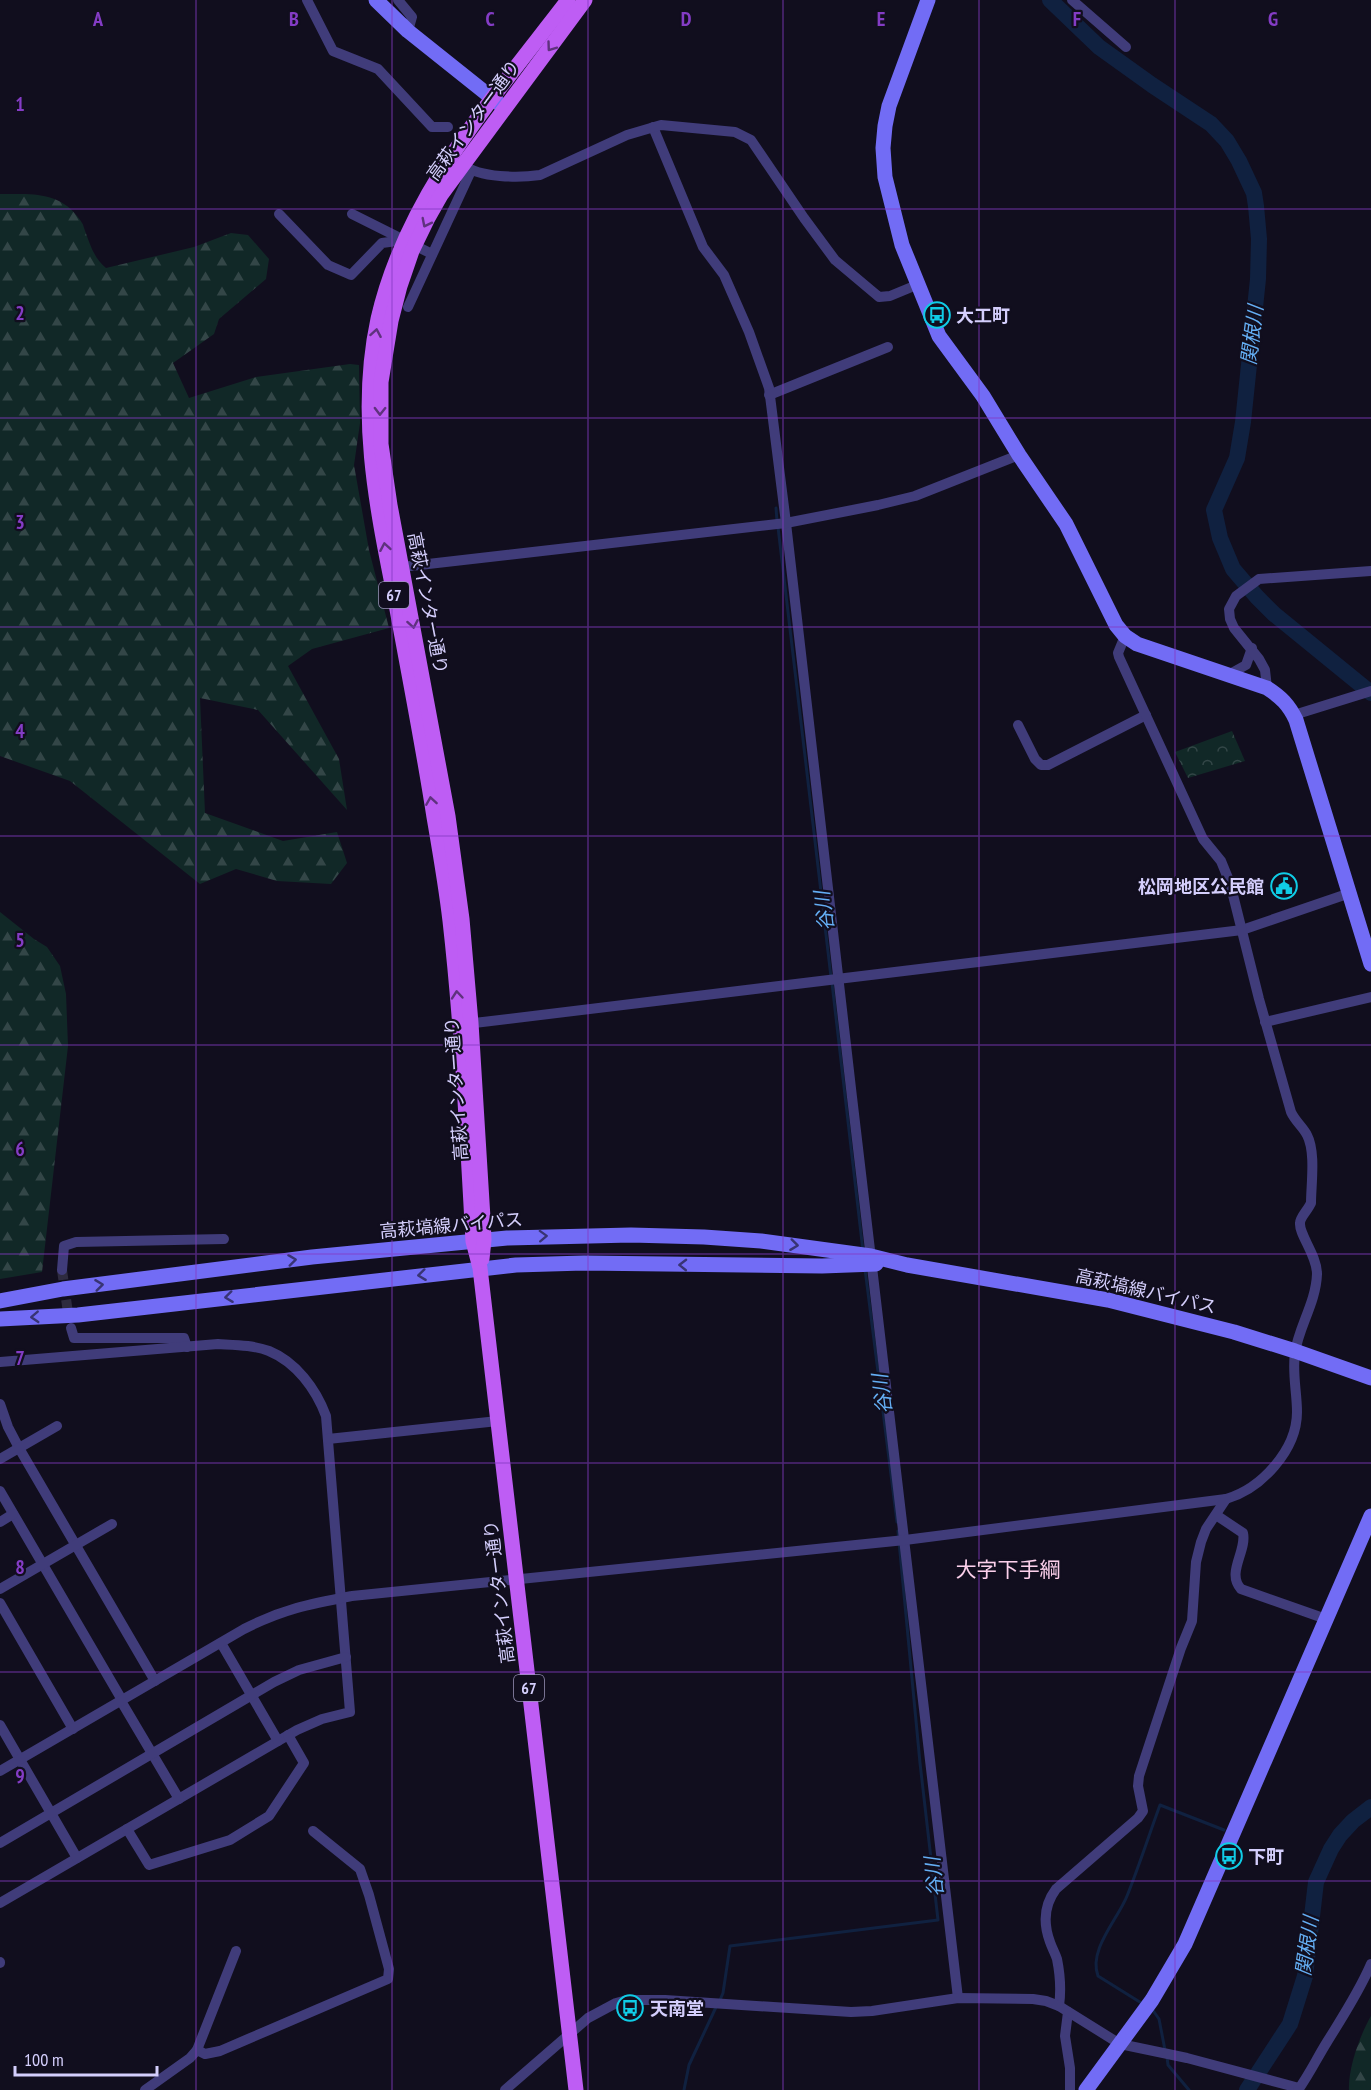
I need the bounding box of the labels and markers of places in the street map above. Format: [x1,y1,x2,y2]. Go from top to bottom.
bus stop icon: 大工町 [922,300,952,330]
place label: 大工町 [956,304,1010,327]
public building icon: 松岡地区公民館 [1269,871,1299,901]
place label: 松岡地区公民館 [1138,875,1264,898]
bus stop icon: 下町 [1214,1841,1244,1871]
place label: 下町 [1248,1845,1284,1868]
bus stop icon: 天南堂 [615,1993,645,2023]
place label: 天南堂 [650,1997,704,2020]

